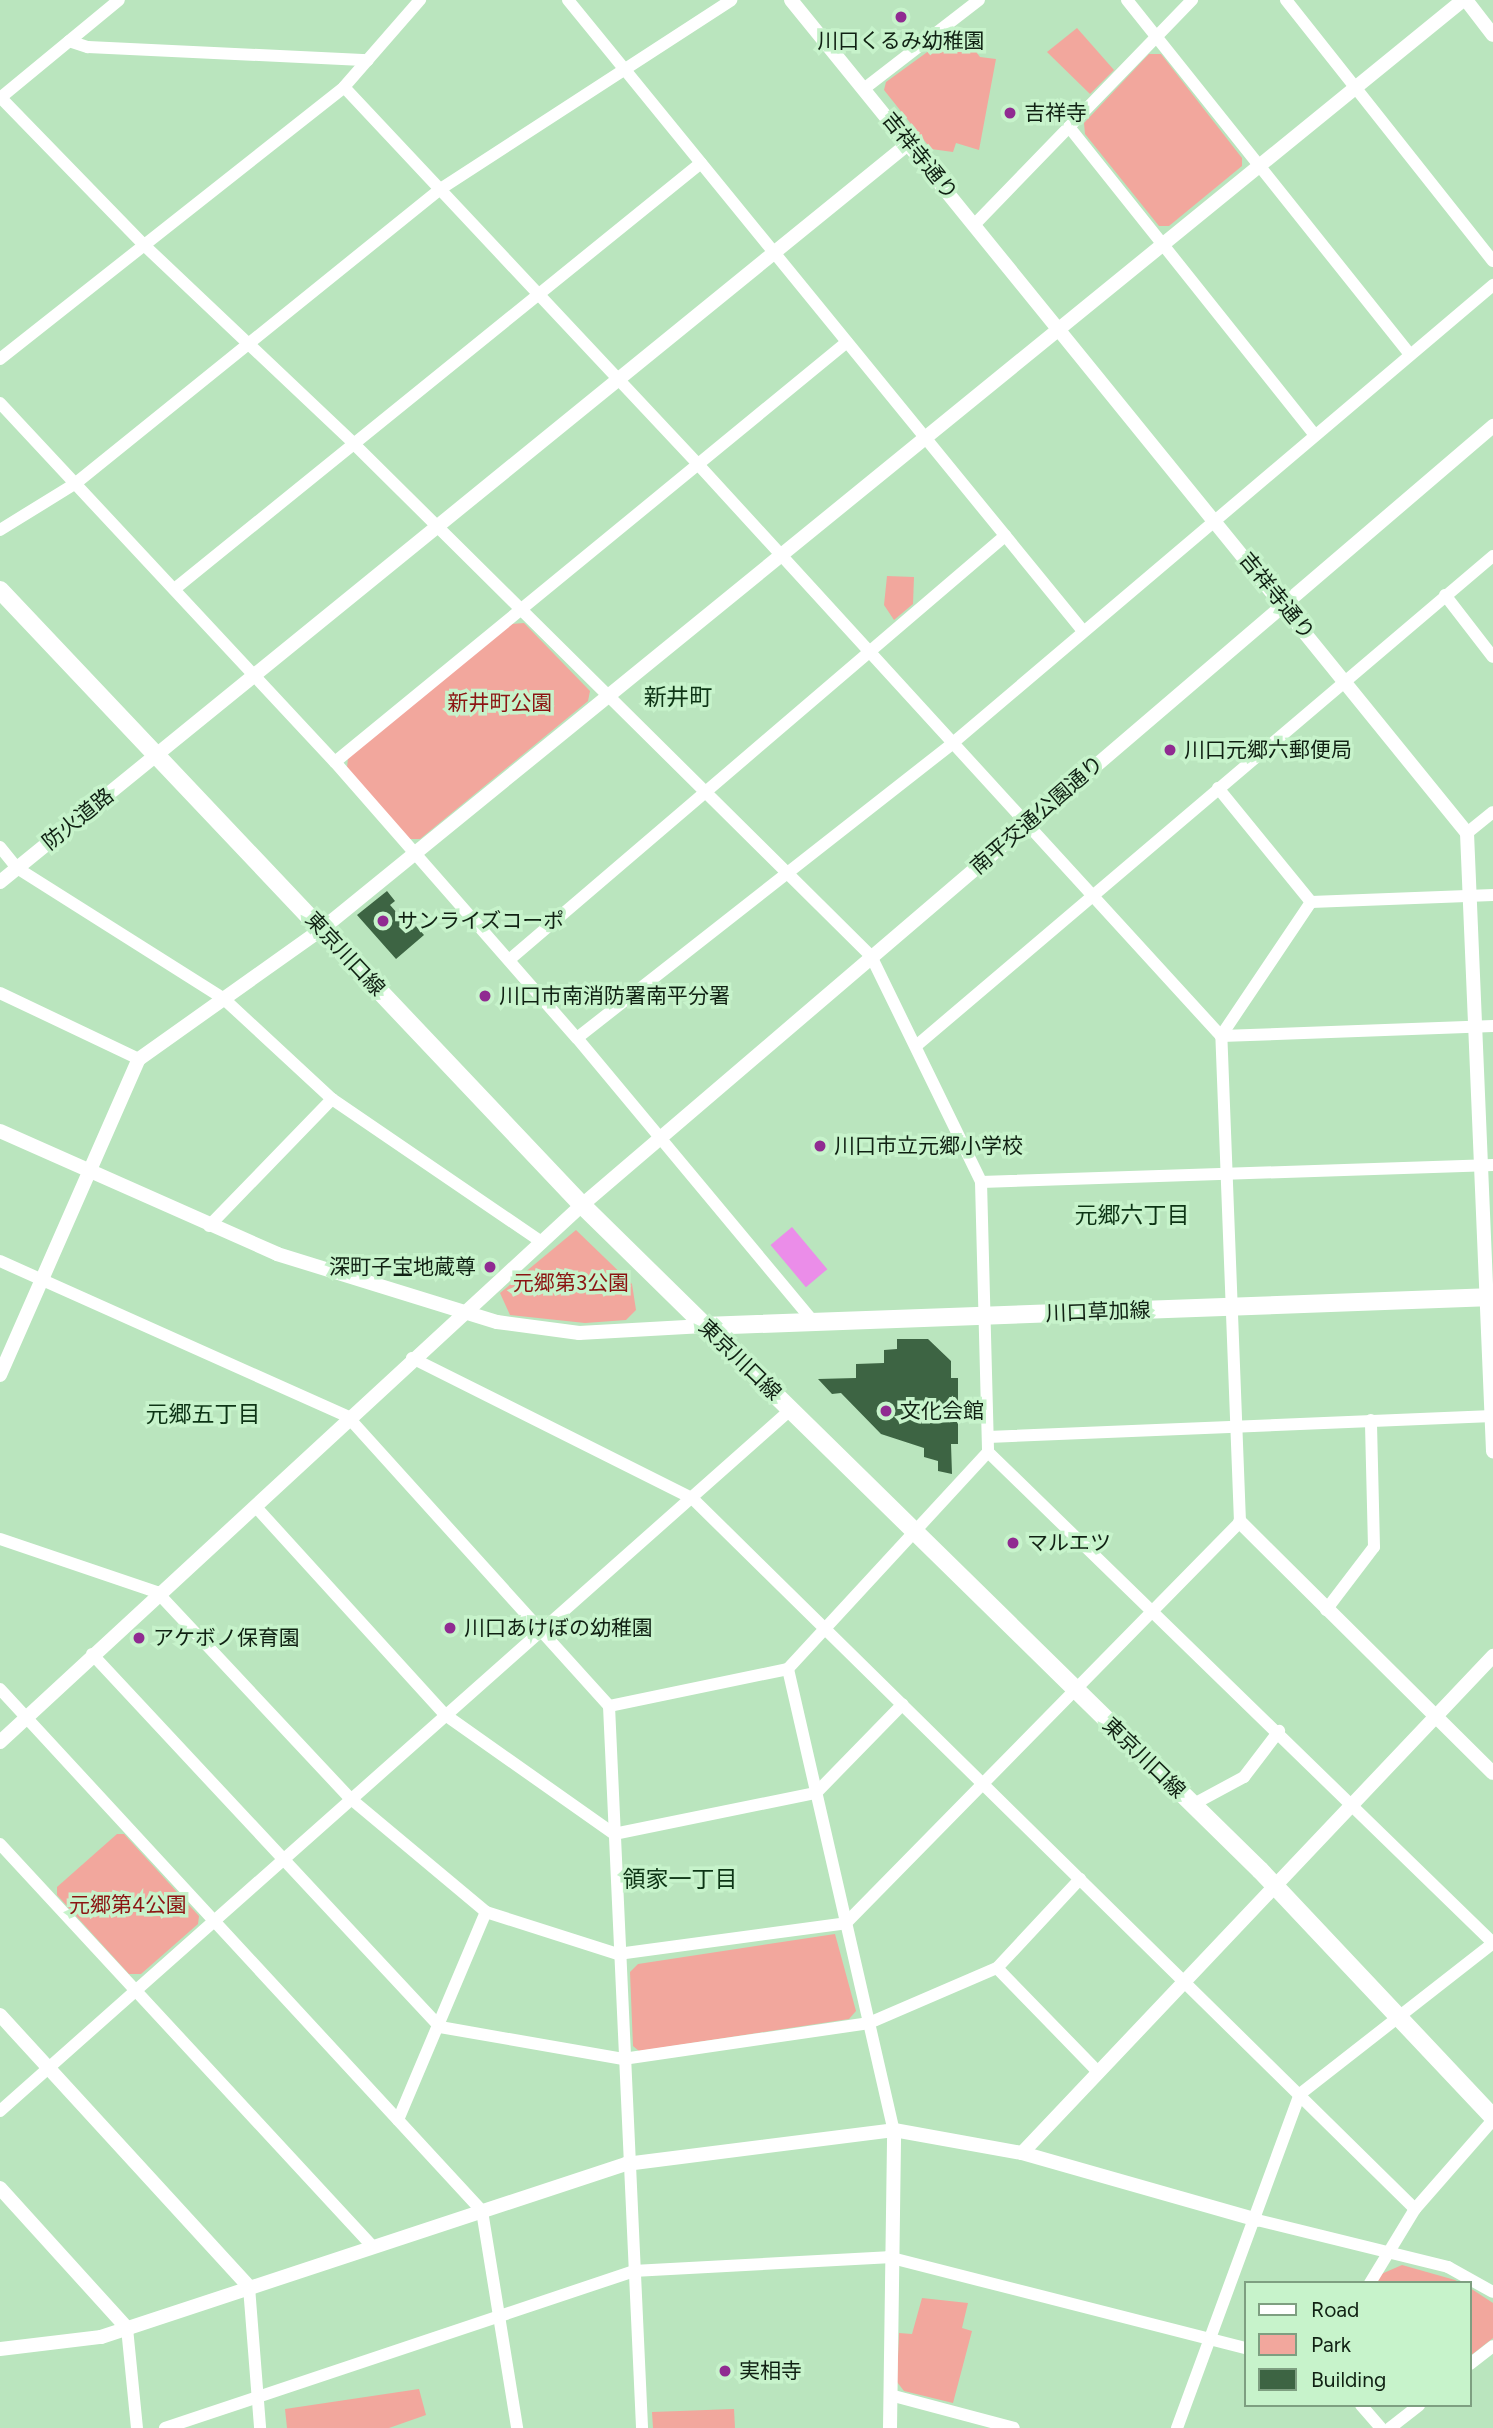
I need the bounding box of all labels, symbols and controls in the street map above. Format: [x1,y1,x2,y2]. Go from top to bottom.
marker: 川口くるみ幼稚園 [893,9,909,25]
place label: 川口くるみ幼稚園 [817,28,985,54]
place label: 吉祥寺 [1024,100,1087,126]
marker: 吉祥寺 [1002,105,1018,121]
street label: 吉祥寺通り [877,107,963,205]
street label: 吉祥寺通り [1234,547,1320,645]
district label: 新井町 [644,683,712,711]
park label: 新井町公園 [448,690,552,716]
place label: 川口元郷六郵便局 [1184,737,1352,763]
marker: 川口元郷六郵便局 [1162,742,1178,758]
street label: 南平交通公園通り [965,750,1109,880]
street label: 防火道路 [37,783,119,855]
street label: 東京川口線 [300,907,390,1001]
place label: サンライズコーポ [397,908,565,934]
marker: サンライズコーポ [375,913,391,929]
place label: 川口市南消防署南平分署 [499,983,730,1009]
marker: 川口市南消防署南平分署 [477,988,493,1004]
place label: 川口市立元郷小学校 [834,1133,1023,1159]
marker: 川口市立元郷小学校 [812,1138,828,1154]
district label: 元郷六丁目 [1075,1201,1189,1229]
place label: 深町子宝地蔵尊 [329,1254,476,1280]
marker: 深町子宝地蔵尊 [482,1259,498,1275]
park label: 元郷第3公園 [513,1270,629,1296]
street label: 川口草加線 [1045,1298,1151,1326]
street label: 東京川口線 [693,1314,787,1406]
place label: 文化会館 [900,1398,984,1424]
district label: 元郷五丁目 [146,1400,260,1428]
marker: 文化会館 [878,1403,894,1419]
place label: マルエツ [1027,1530,1111,1556]
marker: マルエツ [1005,1535,1021,1551]
place label: 川口あけぼの幼稚園 [464,1615,653,1641]
marker: 川口あけぼの幼稚園 [442,1620,458,1636]
place label: アケボノ保育園 [153,1625,300,1651]
marker: アケボノ保育園 [131,1630,147,1646]
street label: 東京川口線 [1097,1712,1191,1804]
district label: 領家一丁目 [623,1865,737,1893]
park label: 元郷第4公園 [69,1892,187,1918]
legend [1244,2281,1472,2407]
text: Road [1311,2297,1359,2322]
text: Park [1311,2332,1351,2357]
place label: 実相寺 [739,2358,802,2384]
marker: 実相寺 [717,2363,733,2379]
text: Building [1311,2367,1386,2392]

